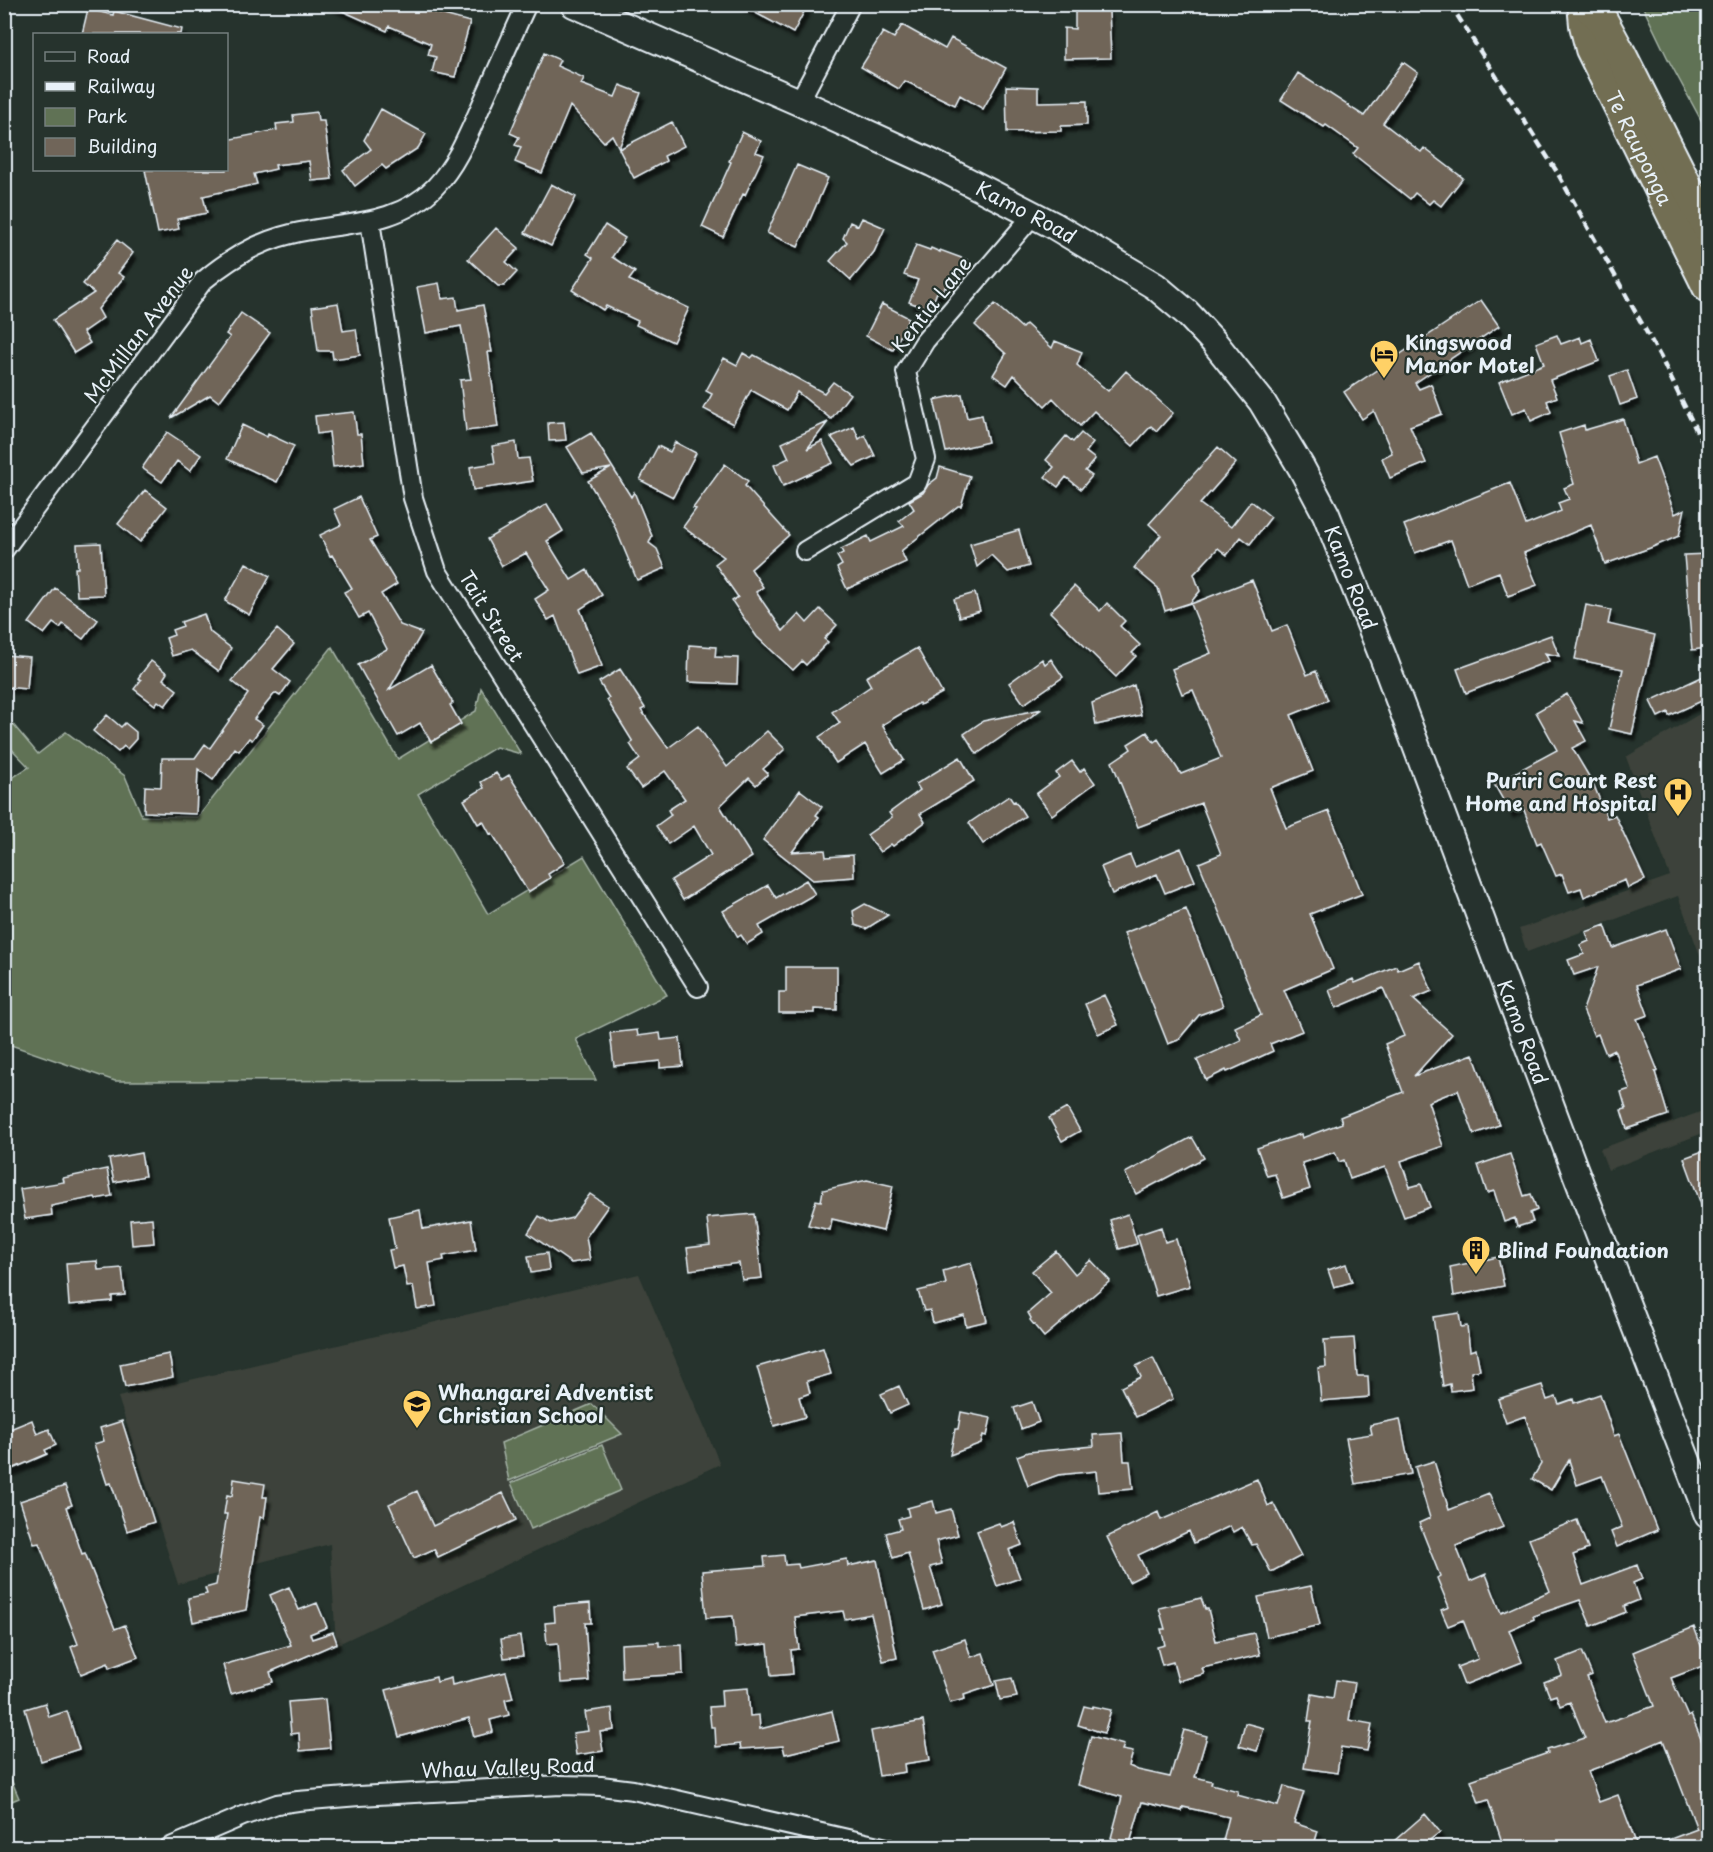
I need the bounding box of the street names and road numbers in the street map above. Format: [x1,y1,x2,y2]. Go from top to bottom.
street label: Te Rauponga [1599,85,1681,211]
street label: Kamo Road [971,173,1082,251]
street label: Kentia Lane [884,249,978,359]
street label: McMillan Avenue [76,259,200,409]
street label: Kamo Road [1317,521,1385,634]
street label: Tait Street [452,564,532,668]
street label: Kamo Road [1490,975,1556,1089]
street label: Whau Valley Road [421,1749,595,1785]

